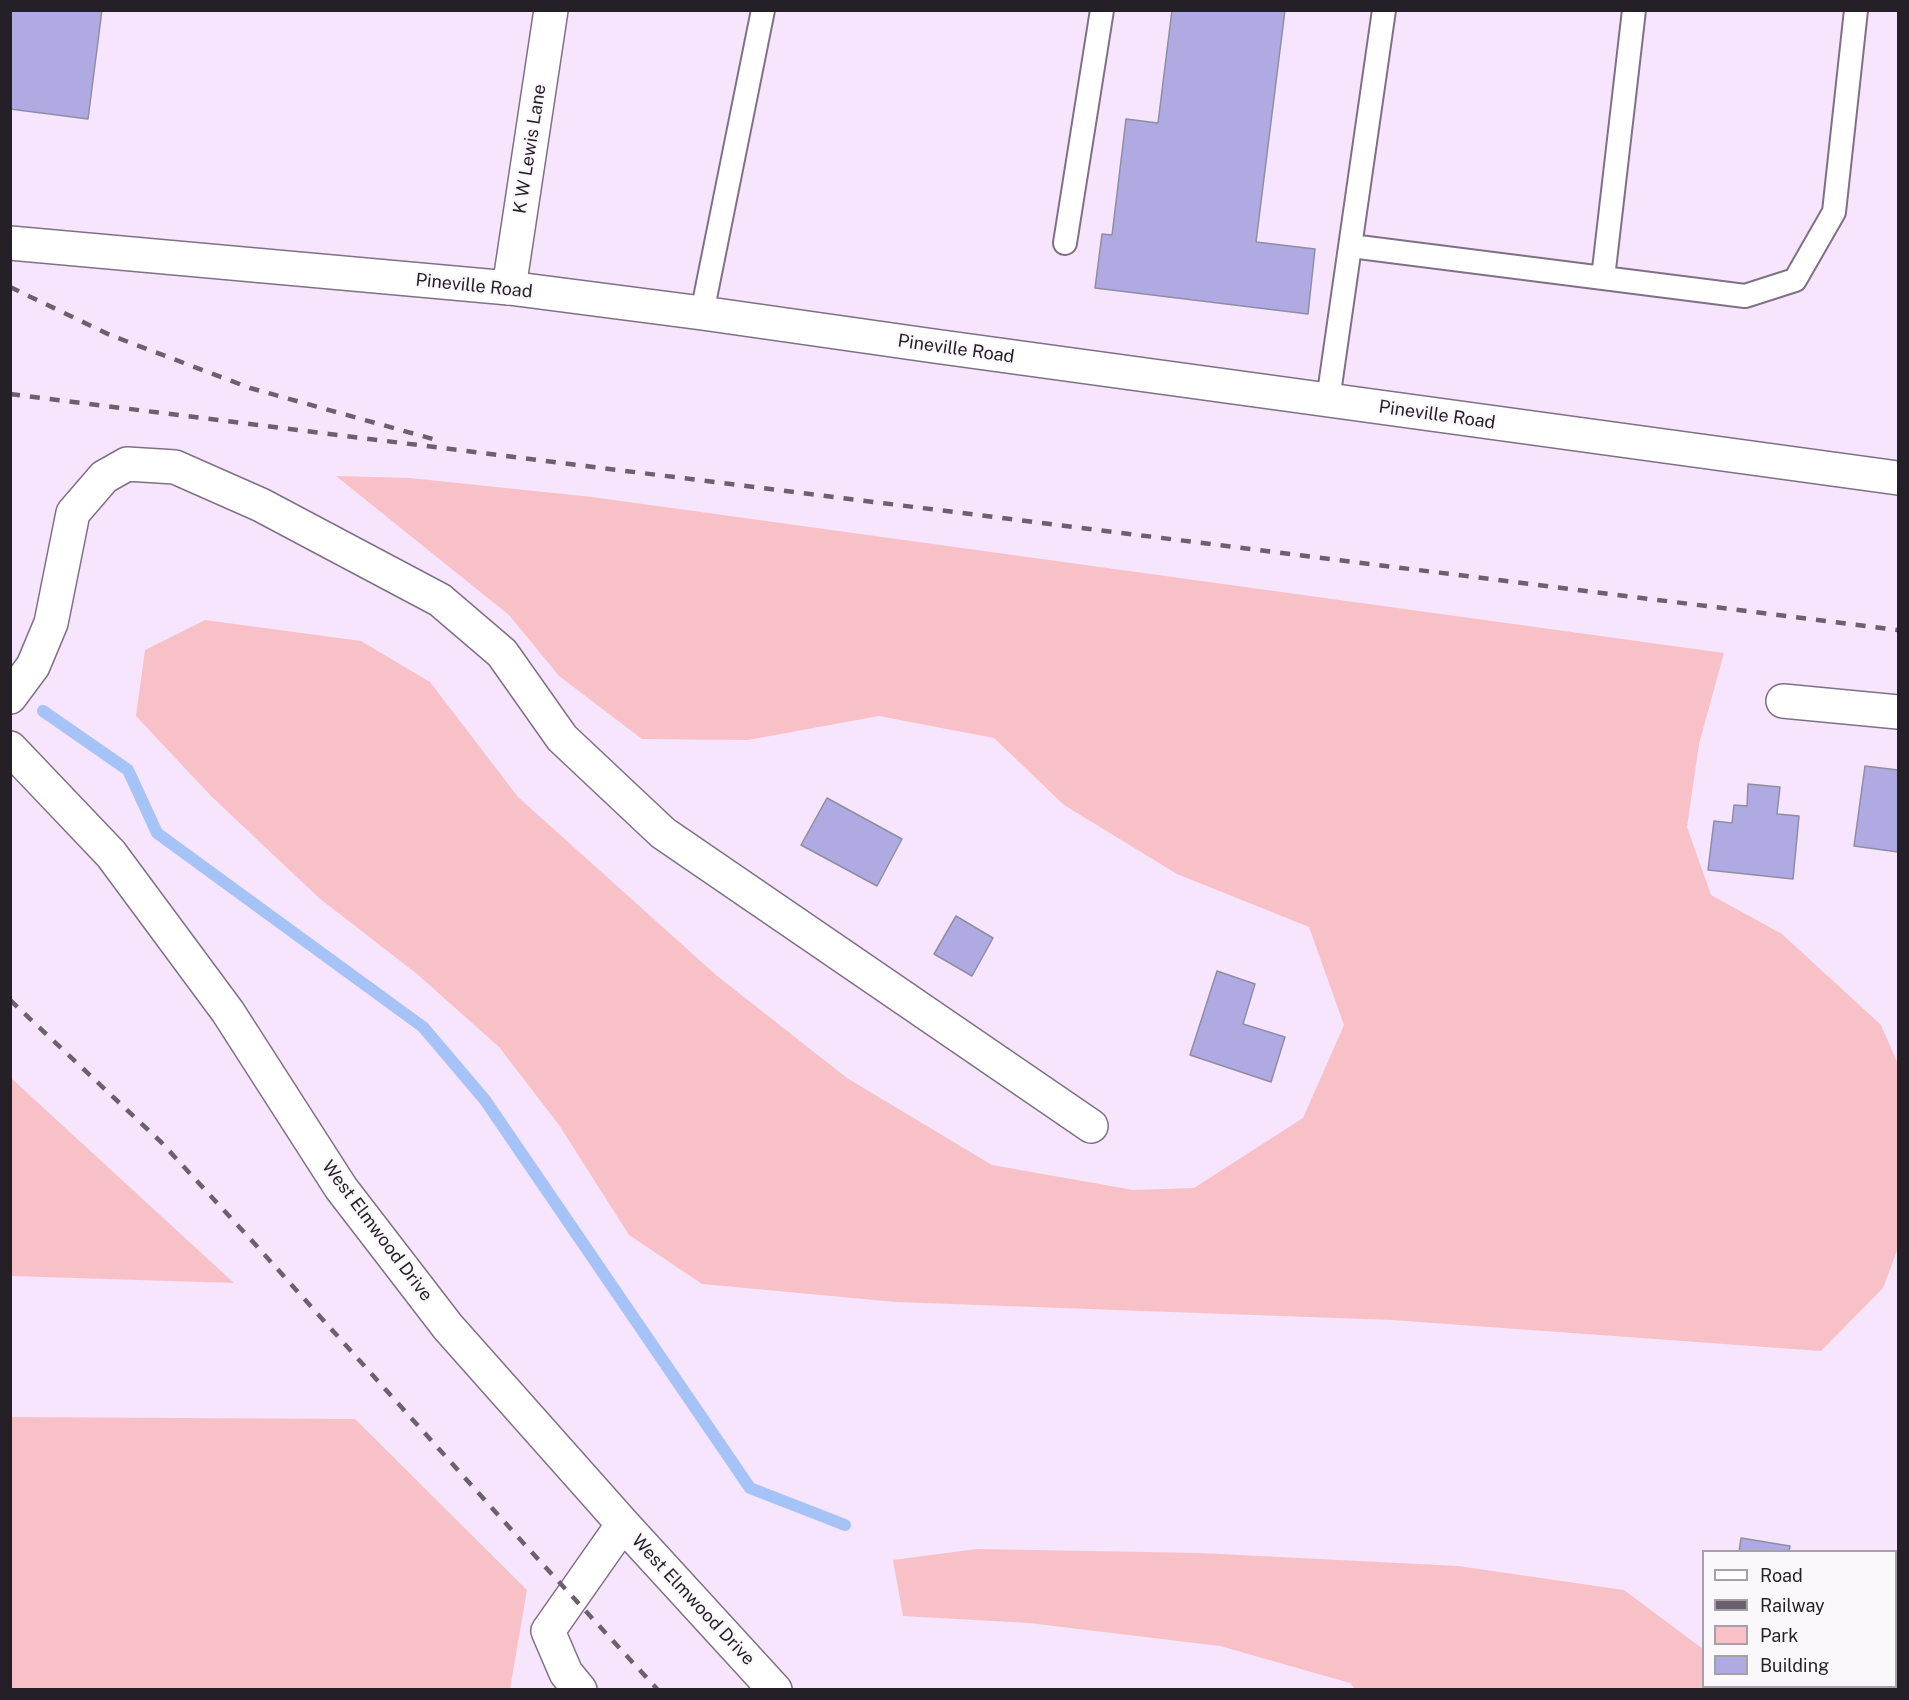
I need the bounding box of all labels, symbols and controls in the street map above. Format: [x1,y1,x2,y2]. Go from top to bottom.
street label: K W Lewis Lane [509,83,551,215]
street label: Pineville Road [414,269,534,303]
street label: Pineville Road [896,330,1016,368]
street label: Pineville Road [1377,396,1497,434]
street label: West Elmwood Drive [317,1156,437,1306]
street label: West Elmwood Drive [627,1530,759,1670]
legend [1702,1550,1897,1688]
text: Road [1760,1565,1803,1586]
text: Railway [1760,1595,1825,1616]
text: Park [1760,1625,1798,1646]
text: Building [1760,1655,1829,1676]

